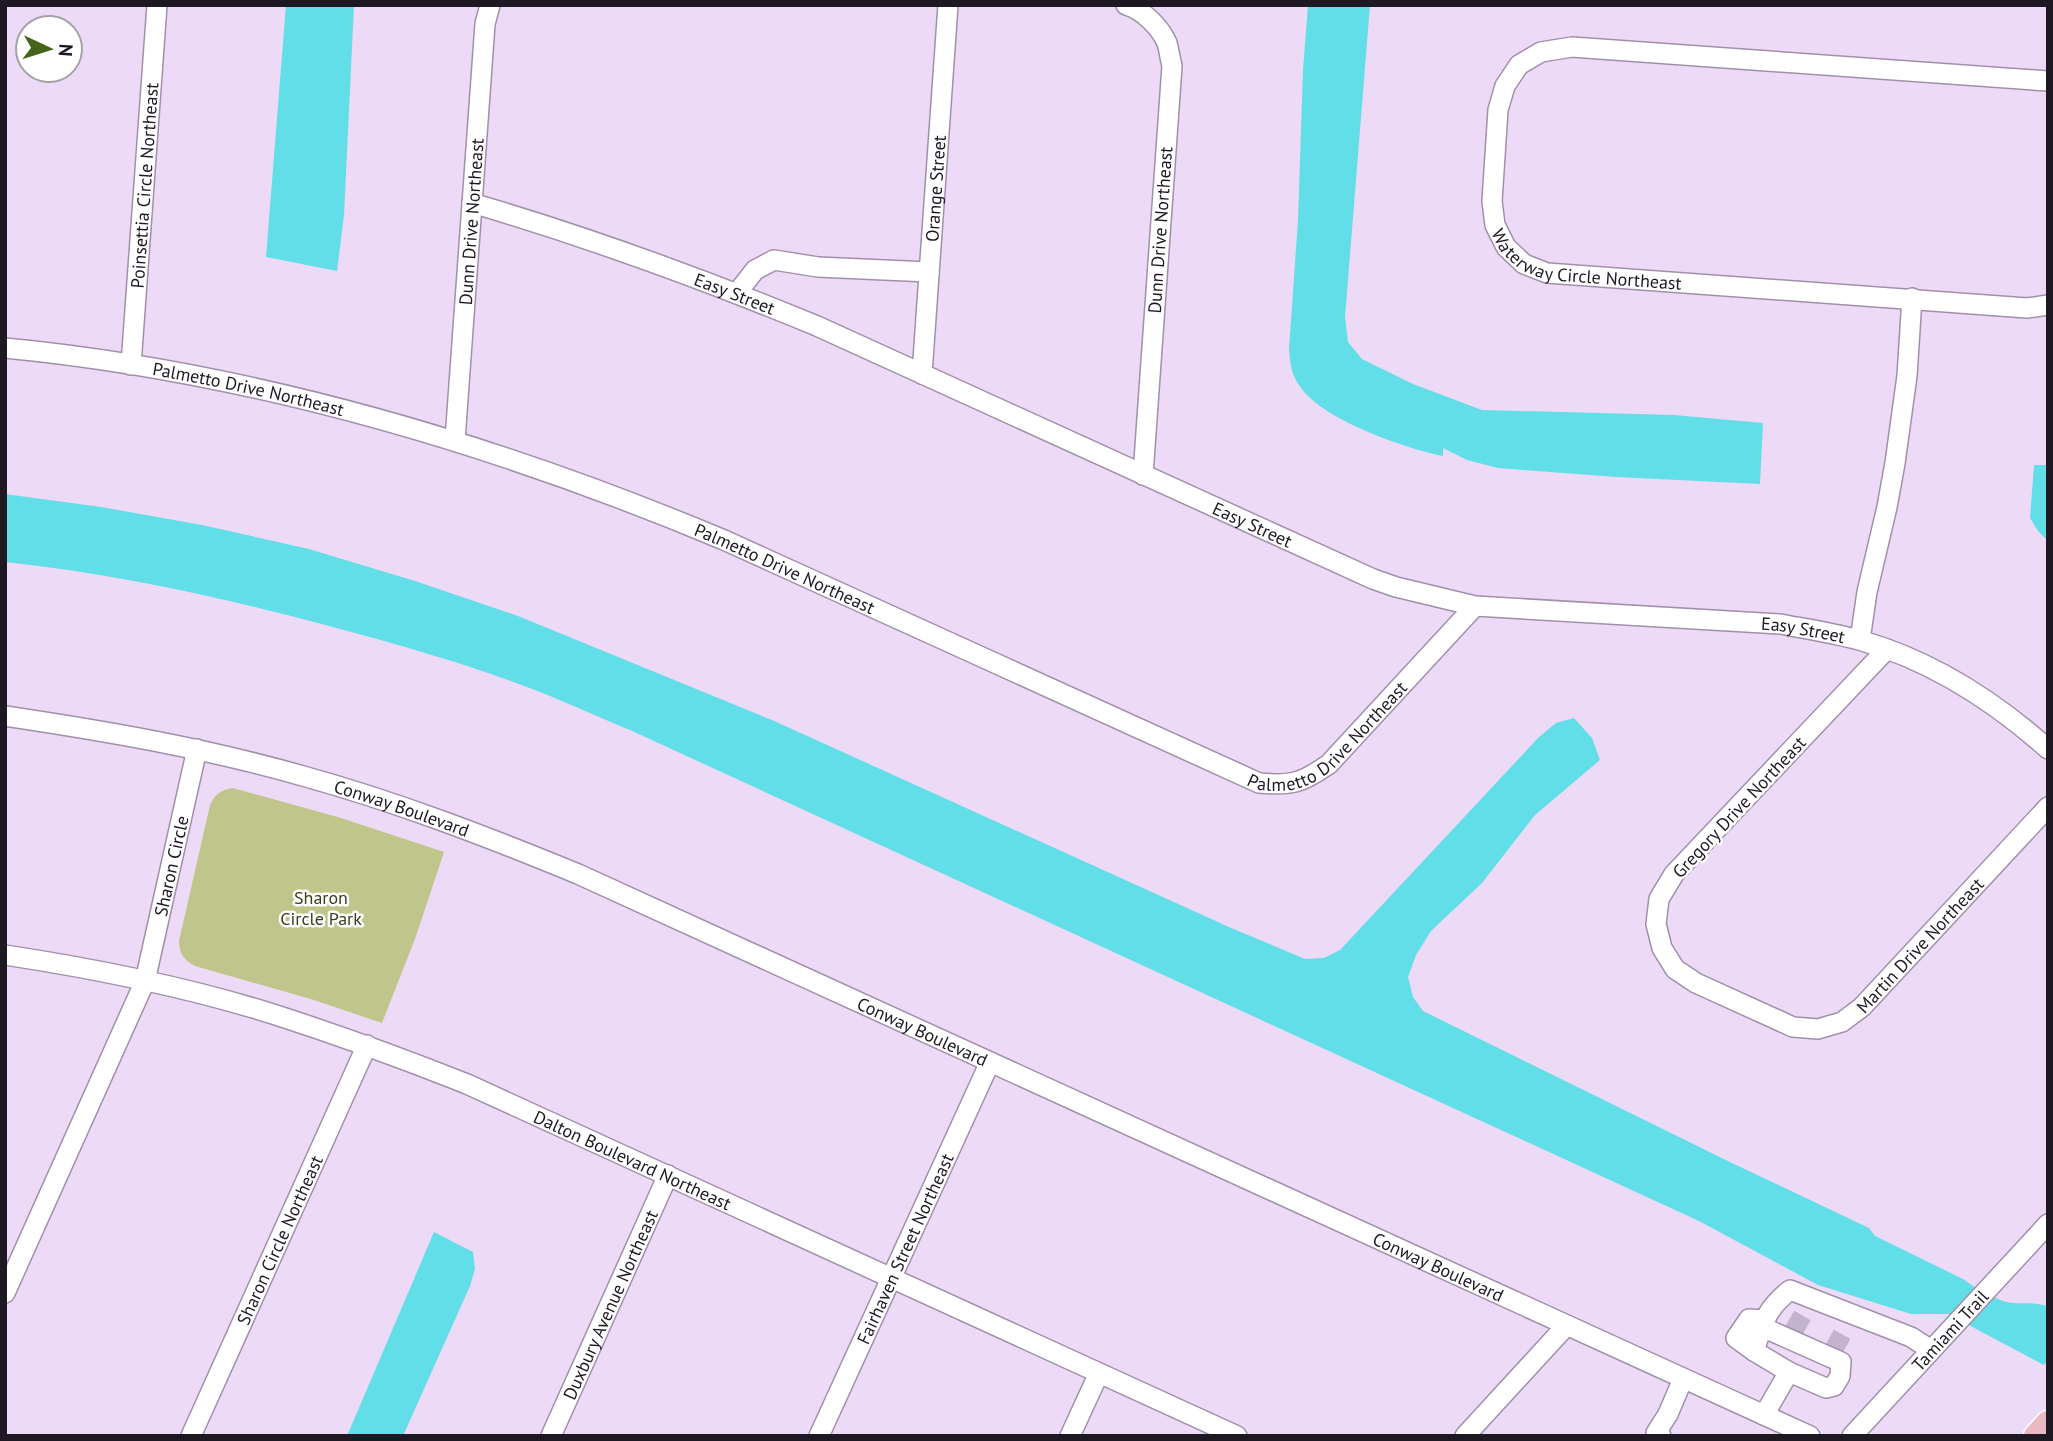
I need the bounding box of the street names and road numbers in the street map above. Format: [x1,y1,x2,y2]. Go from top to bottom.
street label: Poinsettia Circle Northeast [125,82,163,289]
street label: Orange Street [920,134,950,243]
street label: Dunn Drive Northeast [453,137,488,306]
street label: Dunn Drive Northeast [1143,146,1177,314]
street label: Waterway Circle Northeast [1487,225,1683,294]
street label: Easy Street [691,267,778,319]
street label: Palmetto Drive Northeast [151,357,347,421]
street label: Easy Street [1209,496,1296,552]
street label: Palmetto Drive Northeast [691,518,879,619]
street label: Easy Street [1761,611,1847,648]
street label: Palmetto Drive Northeast [1244,676,1412,796]
street label: Gregory Drive Northeast [1667,731,1811,883]
street label: Conway Boulevard [332,774,473,841]
street label: Sharon Circle [148,813,193,918]
street label: Martin Drive Northeast [1851,872,1988,1018]
street label: Conway Boulevard [854,991,992,1071]
street label: Dalton Boulevard Northeast [530,1105,735,1215]
street label: Fairhaven Street Northeast [851,1150,958,1348]
street label: Sharon Circle Northeast [231,1152,327,1328]
street label: Duxbury Avenue Northeast [557,1206,662,1403]
street label: Conway Boulevard [1369,1227,1507,1306]
street label: Tamiami Trail [1907,1284,1993,1376]

